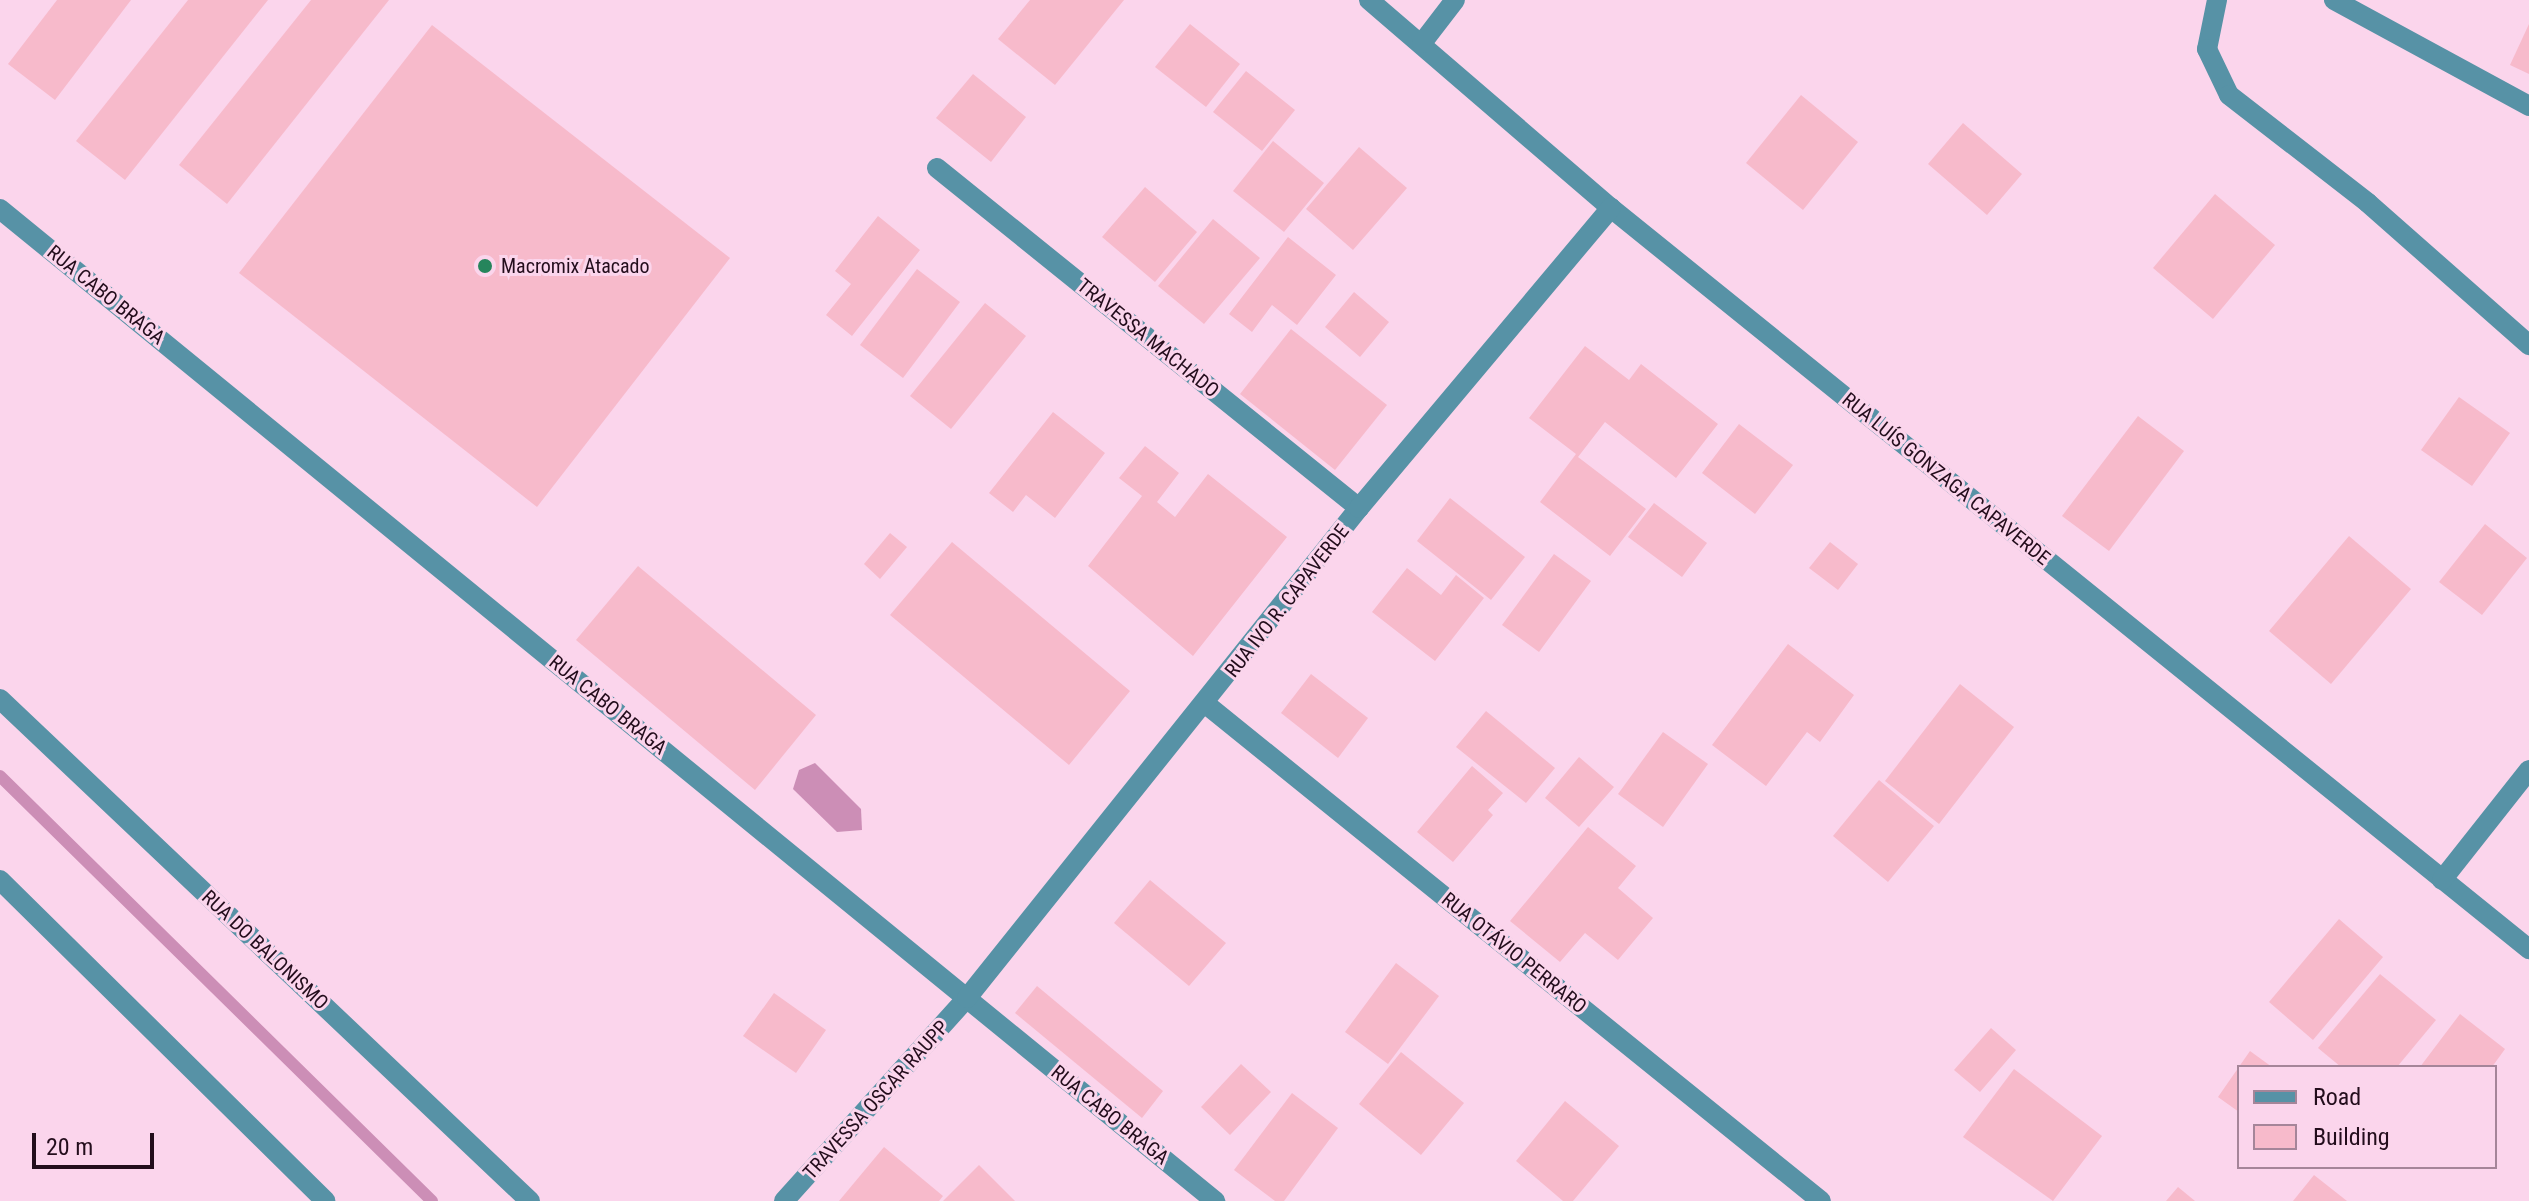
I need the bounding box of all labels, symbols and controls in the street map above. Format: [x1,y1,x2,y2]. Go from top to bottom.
street label: RUA CABO BRAGA [42,240,170,350]
place label: Macromix Atacado [501,254,650,278]
marker: Macromix Atacado [476,257,494,275]
street label: TRAVESSA MACHADO [1072,274,1224,402]
street label: RUA LUÍS GONZAGA CAPAVERDE [1837,388,2055,570]
street label: RUA IVO R. CAPAVERDE [1220,520,1354,682]
street label: RUA CABO BRAGA [544,650,672,760]
street label: RUA DO BALONISMO [197,885,333,1015]
street label: RUA OTÁVIO PERRARO [1437,887,1591,1019]
street label: TRAVESSA OSCAR RAUPP [798,1016,954,1184]
street label: RUA CABO BRAGA [1046,1060,1174,1170]
legend [2237,1065,2497,1169]
text: Road [2313,1083,2361,1111]
scale bar [36,1117,158,1167]
text: Building [2313,1123,2390,1151]
text: 20 m [46,1133,93,1161]

